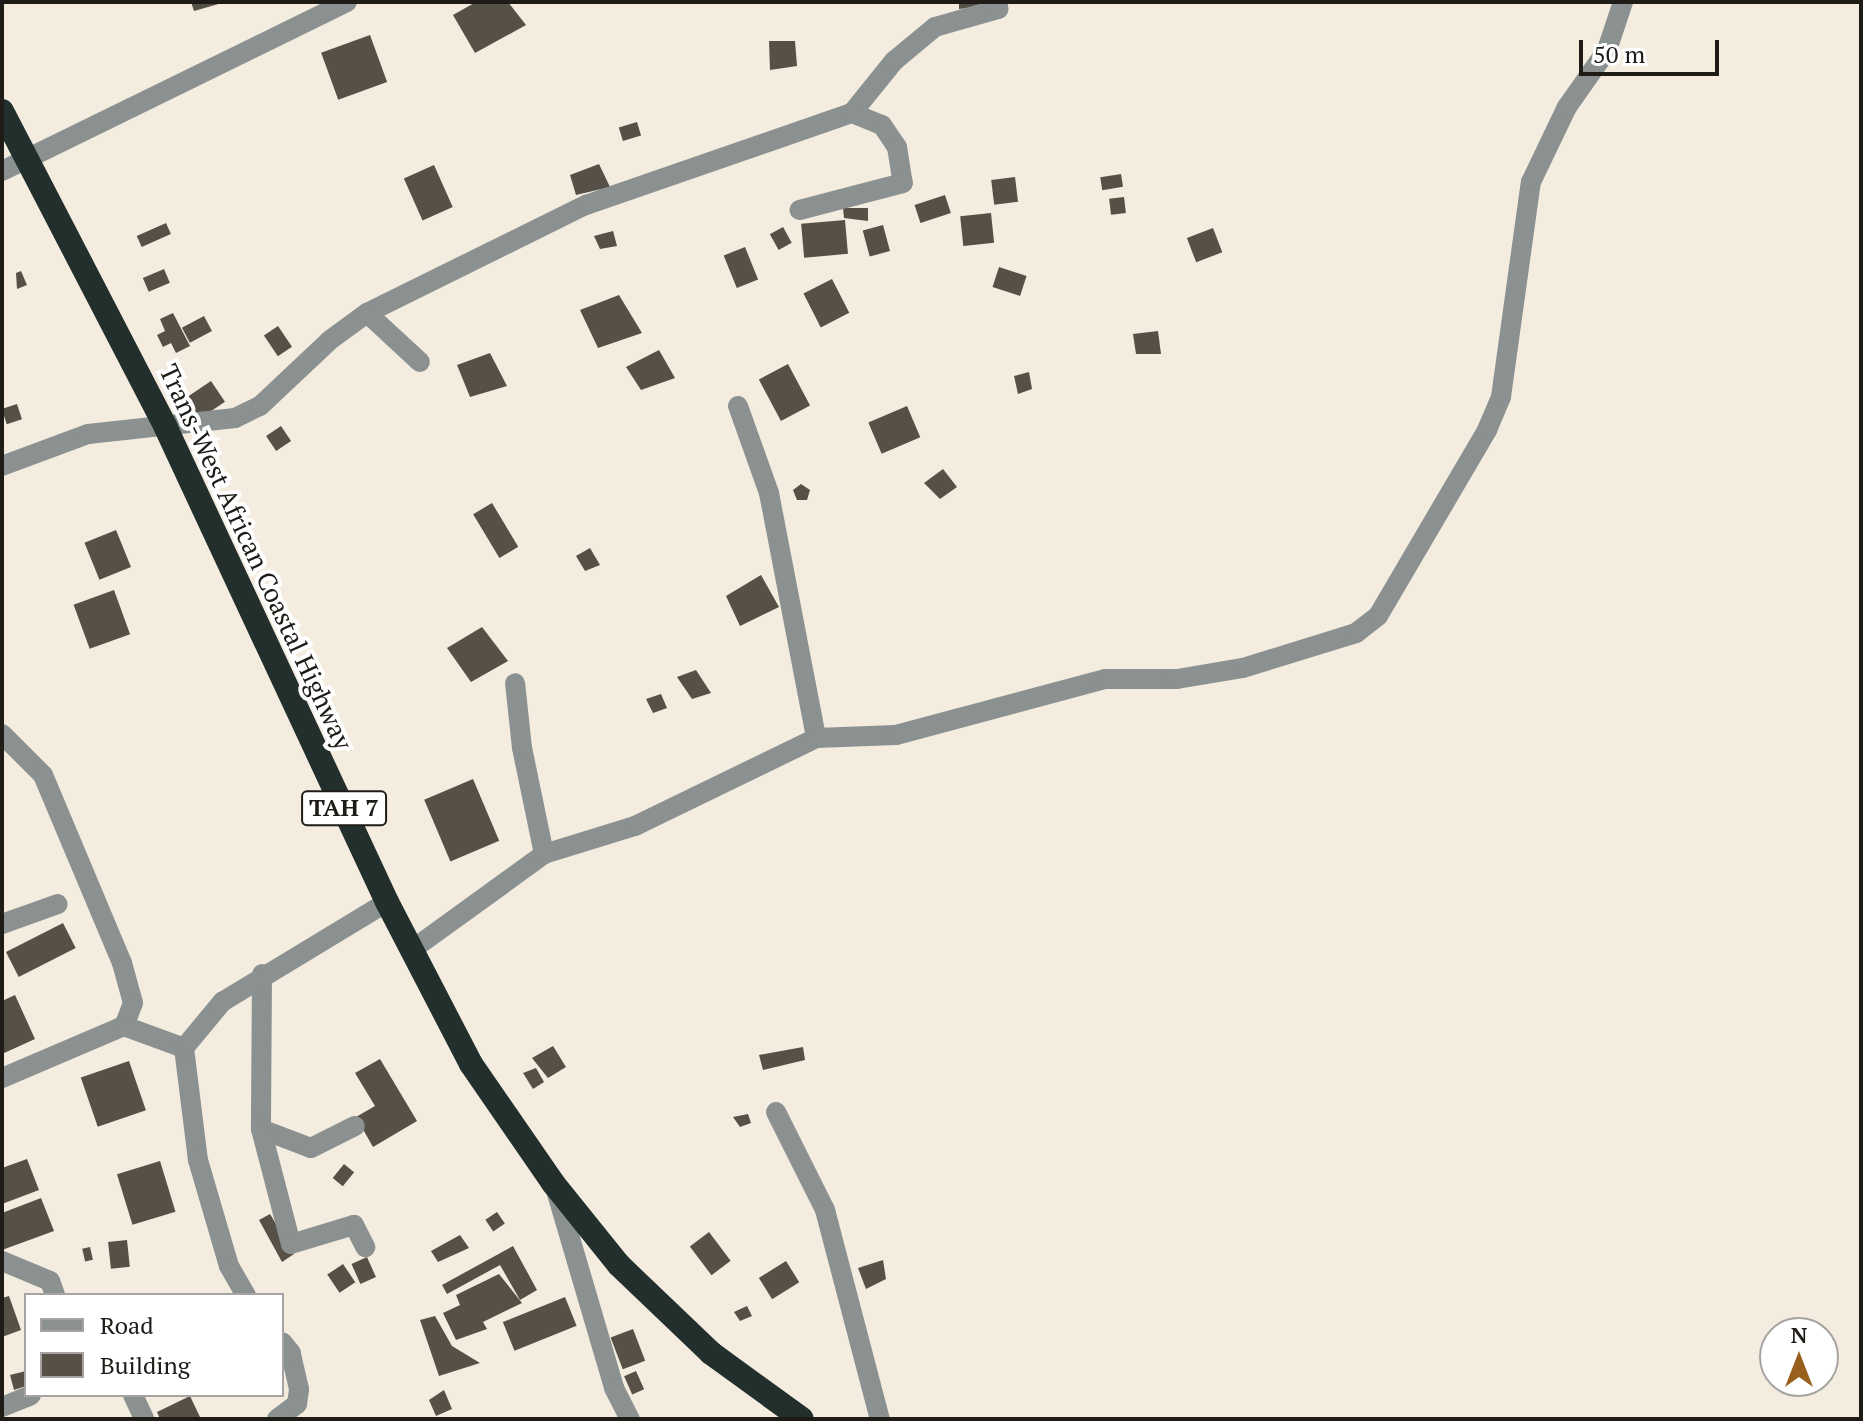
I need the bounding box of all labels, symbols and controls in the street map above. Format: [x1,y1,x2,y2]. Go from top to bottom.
scale bar [1583,24,1723,74]
text: 50 m [1593,38,1645,70]
street label: Trans-West African Coastal Highway [153,359,359,755]
road number: TAH 7 [300,788,388,828]
legend [24,1293,284,1397]
text: Road [100,1309,154,1341]
north arrow [1759,1317,1839,1397]
text: N [1791,1320,1807,1349]
text: Building [100,1349,190,1381]

